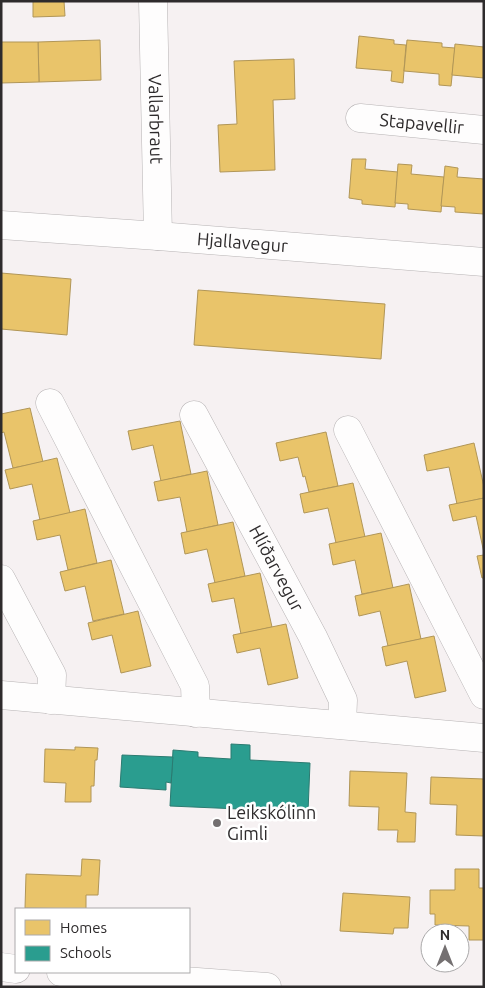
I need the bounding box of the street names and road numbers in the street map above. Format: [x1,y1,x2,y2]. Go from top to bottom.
street label: Vallarbraut [146,74,167,164]
street label: Stapavellir [379,109,465,137]
street label: Hjallavegur [196,228,289,255]
street label: Hlíðarvegur [246,521,308,615]

